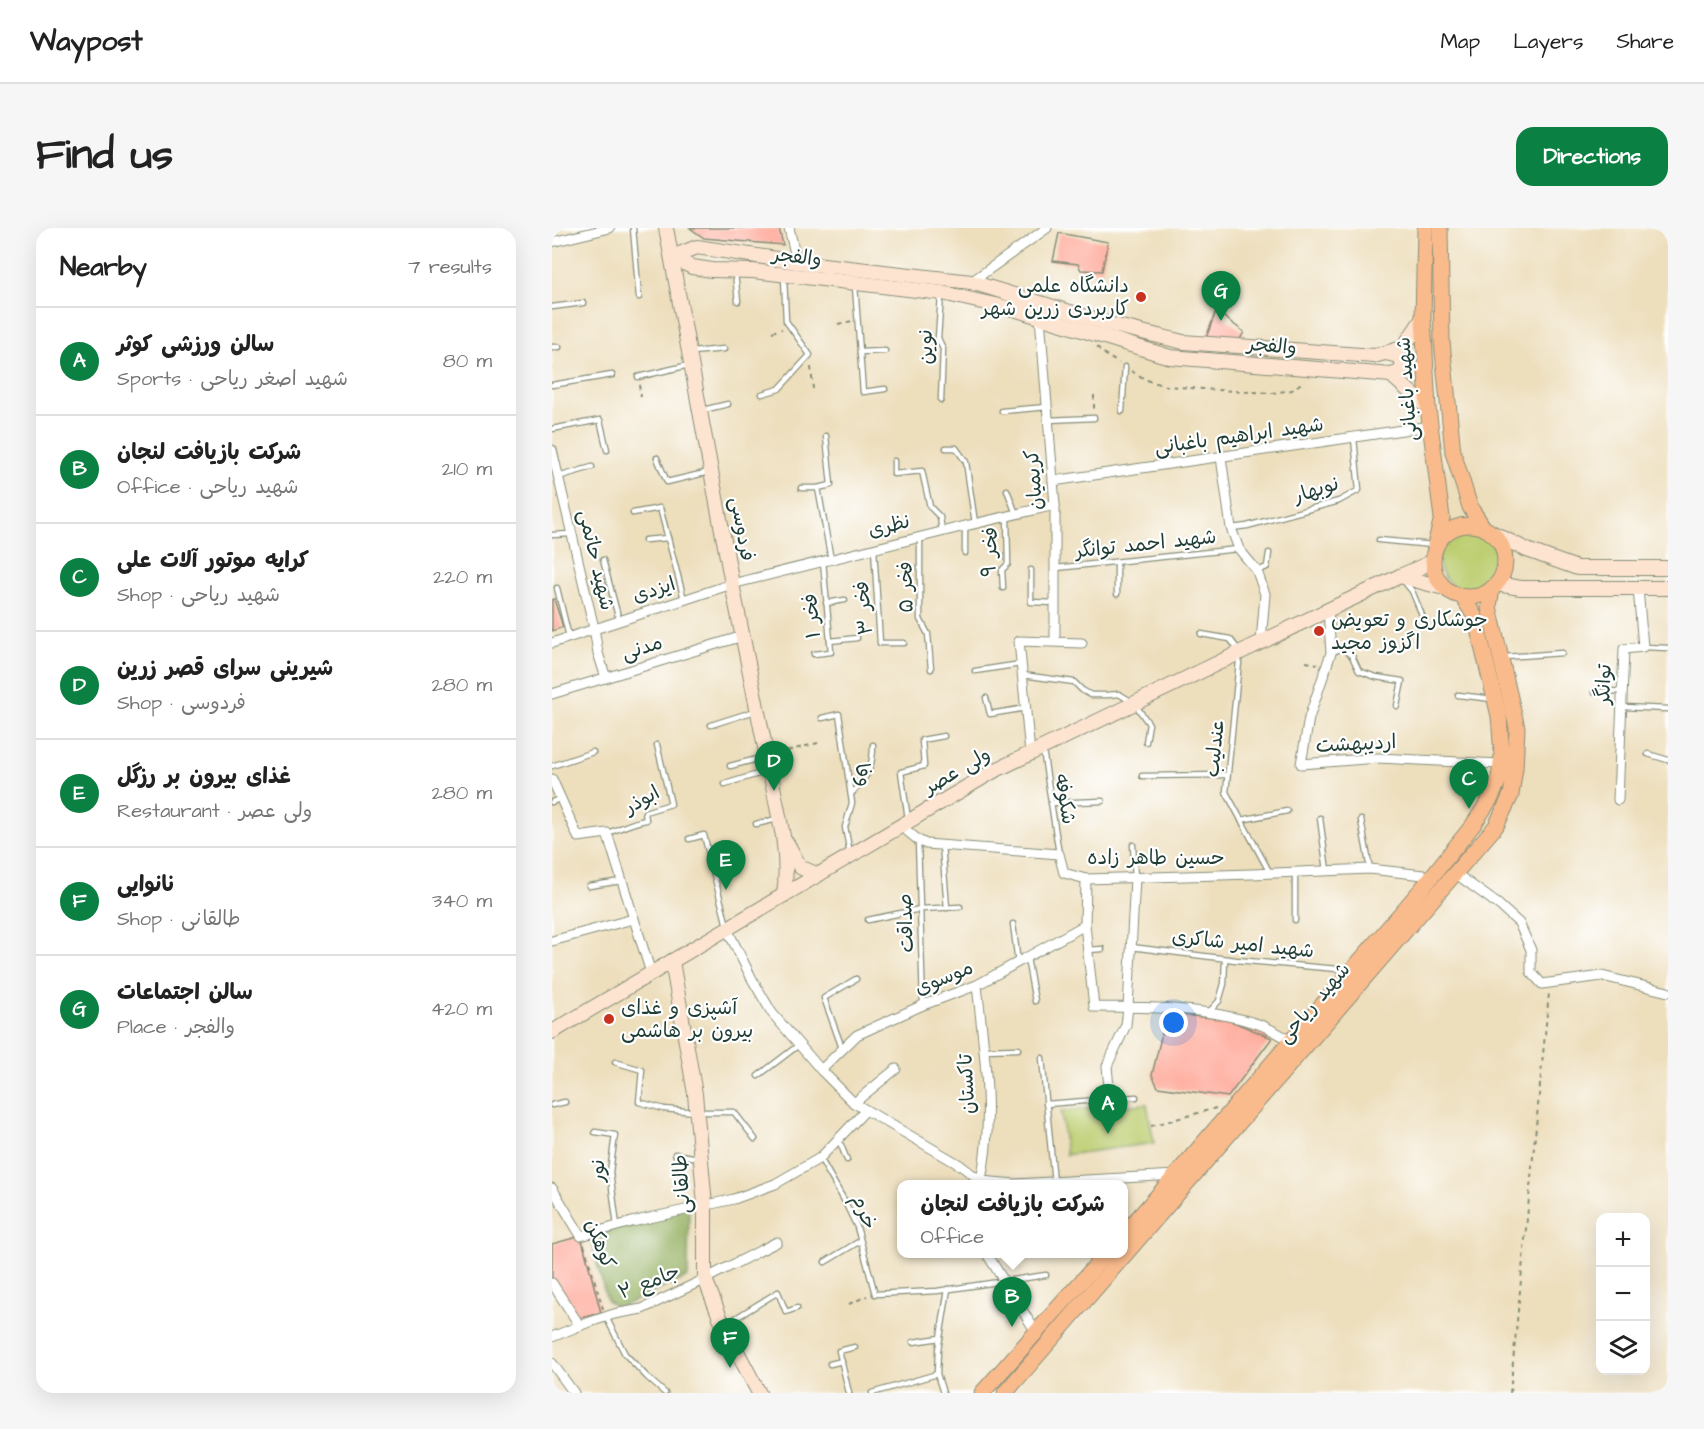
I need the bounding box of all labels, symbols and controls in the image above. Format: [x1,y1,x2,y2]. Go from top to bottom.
text: Waypost [30,22,143,61]
text: Map [1440,27,1480,56]
text: Layers [1513,27,1583,56]
text: Share [1616,27,1674,56]
text: Find us [36,127,173,185]
button: Directions [1516,127,1668,186]
street label: والفجر [769,240,823,274]
text: Nearby [60,249,147,285]
text: 7 results [408,253,492,281]
place label: دانشگاه علمی کاربردی زرین شهر [980,272,1129,323]
pin: G [1202,272,1240,321]
marker: دانشگاه علمی کاربردی زرین شهر [1134,290,1148,304]
text: سالن ورزشی کوثر [117,329,274,360]
street label: نوین [911,329,941,365]
street label: والفجر [1244,330,1298,362]
street label: شهید باغبانی [1389,336,1425,442]
text: A [73,347,86,375]
text: 80 m [443,347,492,375]
text: Sports · شهید اصغر ریاحی [117,365,348,393]
street label: شهید ابراهیم باغبانی [1153,410,1325,462]
text: شرکت بازیافت لنجان [117,437,301,468]
street label: کریمیان [1018,449,1050,511]
text: B [72,455,87,483]
text: 210 m [442,455,492,483]
street label: نوبهار [1289,470,1342,511]
text: Office · شهید ریاحی [117,473,298,501]
street label: فردوسی [723,495,761,563]
street label: شهید حاتمی [571,507,621,613]
street label: نظری [865,507,913,545]
street label: شهید احمد توانگر [1072,523,1218,566]
street label: فخر ۹ [975,526,1005,578]
text: کرایه موتور آلات علی [117,545,309,576]
street label: فخر ۵ [892,561,920,613]
text: C [72,563,87,591]
text: 220 m [433,563,492,591]
street label: ایزدی [629,570,679,610]
street label: فخر ۳ [848,580,880,636]
text: Shop · شهید ریاحی [117,581,280,609]
street label: فخر ۱ [796,592,828,640]
place label: جوشکاری و تعویض اگزوز مجید [1331,606,1488,657]
marker: جوشکاری و تعویض اگزوز مجید [1312,624,1326,638]
street label: مدنی [618,629,666,667]
text: شیرینی سرای قصر زرین [117,653,333,684]
street label: توانگر [1589,663,1619,707]
text: D [73,671,86,699]
text: 280 m [431,671,492,699]
text: Shop · فردوسی [117,689,246,717]
street label: عندلیب [1198,717,1232,779]
street label: اردیبهشت [1315,728,1397,760]
street label: ولی عصر [916,741,996,802]
pin: D [754,742,794,791]
pin: C [1450,760,1488,809]
text: غذای بیرون بر رزگل [117,761,291,792]
street label: وفا [847,761,879,789]
street label: شکوفه [1047,772,1083,826]
text: E [74,779,85,807]
text: 280 m [431,779,492,807]
street label: ابوذر [617,779,665,822]
text: Restaurant · ولی عصر [117,797,312,825]
pin: E [706,840,746,890]
street label: حسین طاهر زاده [1087,844,1225,872]
text: نانوایی [117,869,176,900]
text: F [73,887,86,915]
text: 340 m [432,887,492,915]
street label: صداقت [891,893,921,953]
text: Shop · طالقانی [117,905,240,933]
street label: شهید امیر شاکری [1170,923,1316,965]
street label: موسوی [911,954,977,1002]
street label: شهید ریاحی [1271,956,1357,1050]
text: سالن اجتماعات [117,977,253,1008]
place label: آشپزی و غذای بیرون بر هاشمی [621,994,753,1045]
text: G [73,995,86,1023]
text: 420 m [431,995,492,1023]
your location [1159,1008,1188,1037]
marker: آشپزی و غذای بیرون بر هاشمی [602,1012,616,1026]
text: Place · والفجر [117,1013,235,1041]
street label: تاکستان [951,1053,983,1115]
pin: A [1088,1084,1128,1134]
street label: طالقانی [666,1153,698,1215]
street label: نور [584,1159,612,1184]
popup [897,1180,1128,1258]
text: شرکت بازیافت لنجان [920,1189,1105,1220]
street label: خرم [843,1190,884,1234]
map controls [1596,1213,1650,1375]
button: + [1596,1213,1650,1267]
street label: کوهکن [578,1215,622,1273]
text: Office [920,1223,984,1251]
street label: جامع ۲ [614,1257,684,1307]
button: − [1596,1267,1650,1321]
pin: B [992,1278,1032,1327]
pin: F [710,1318,750,1368]
button: layers [1596,1321,1650,1375]

